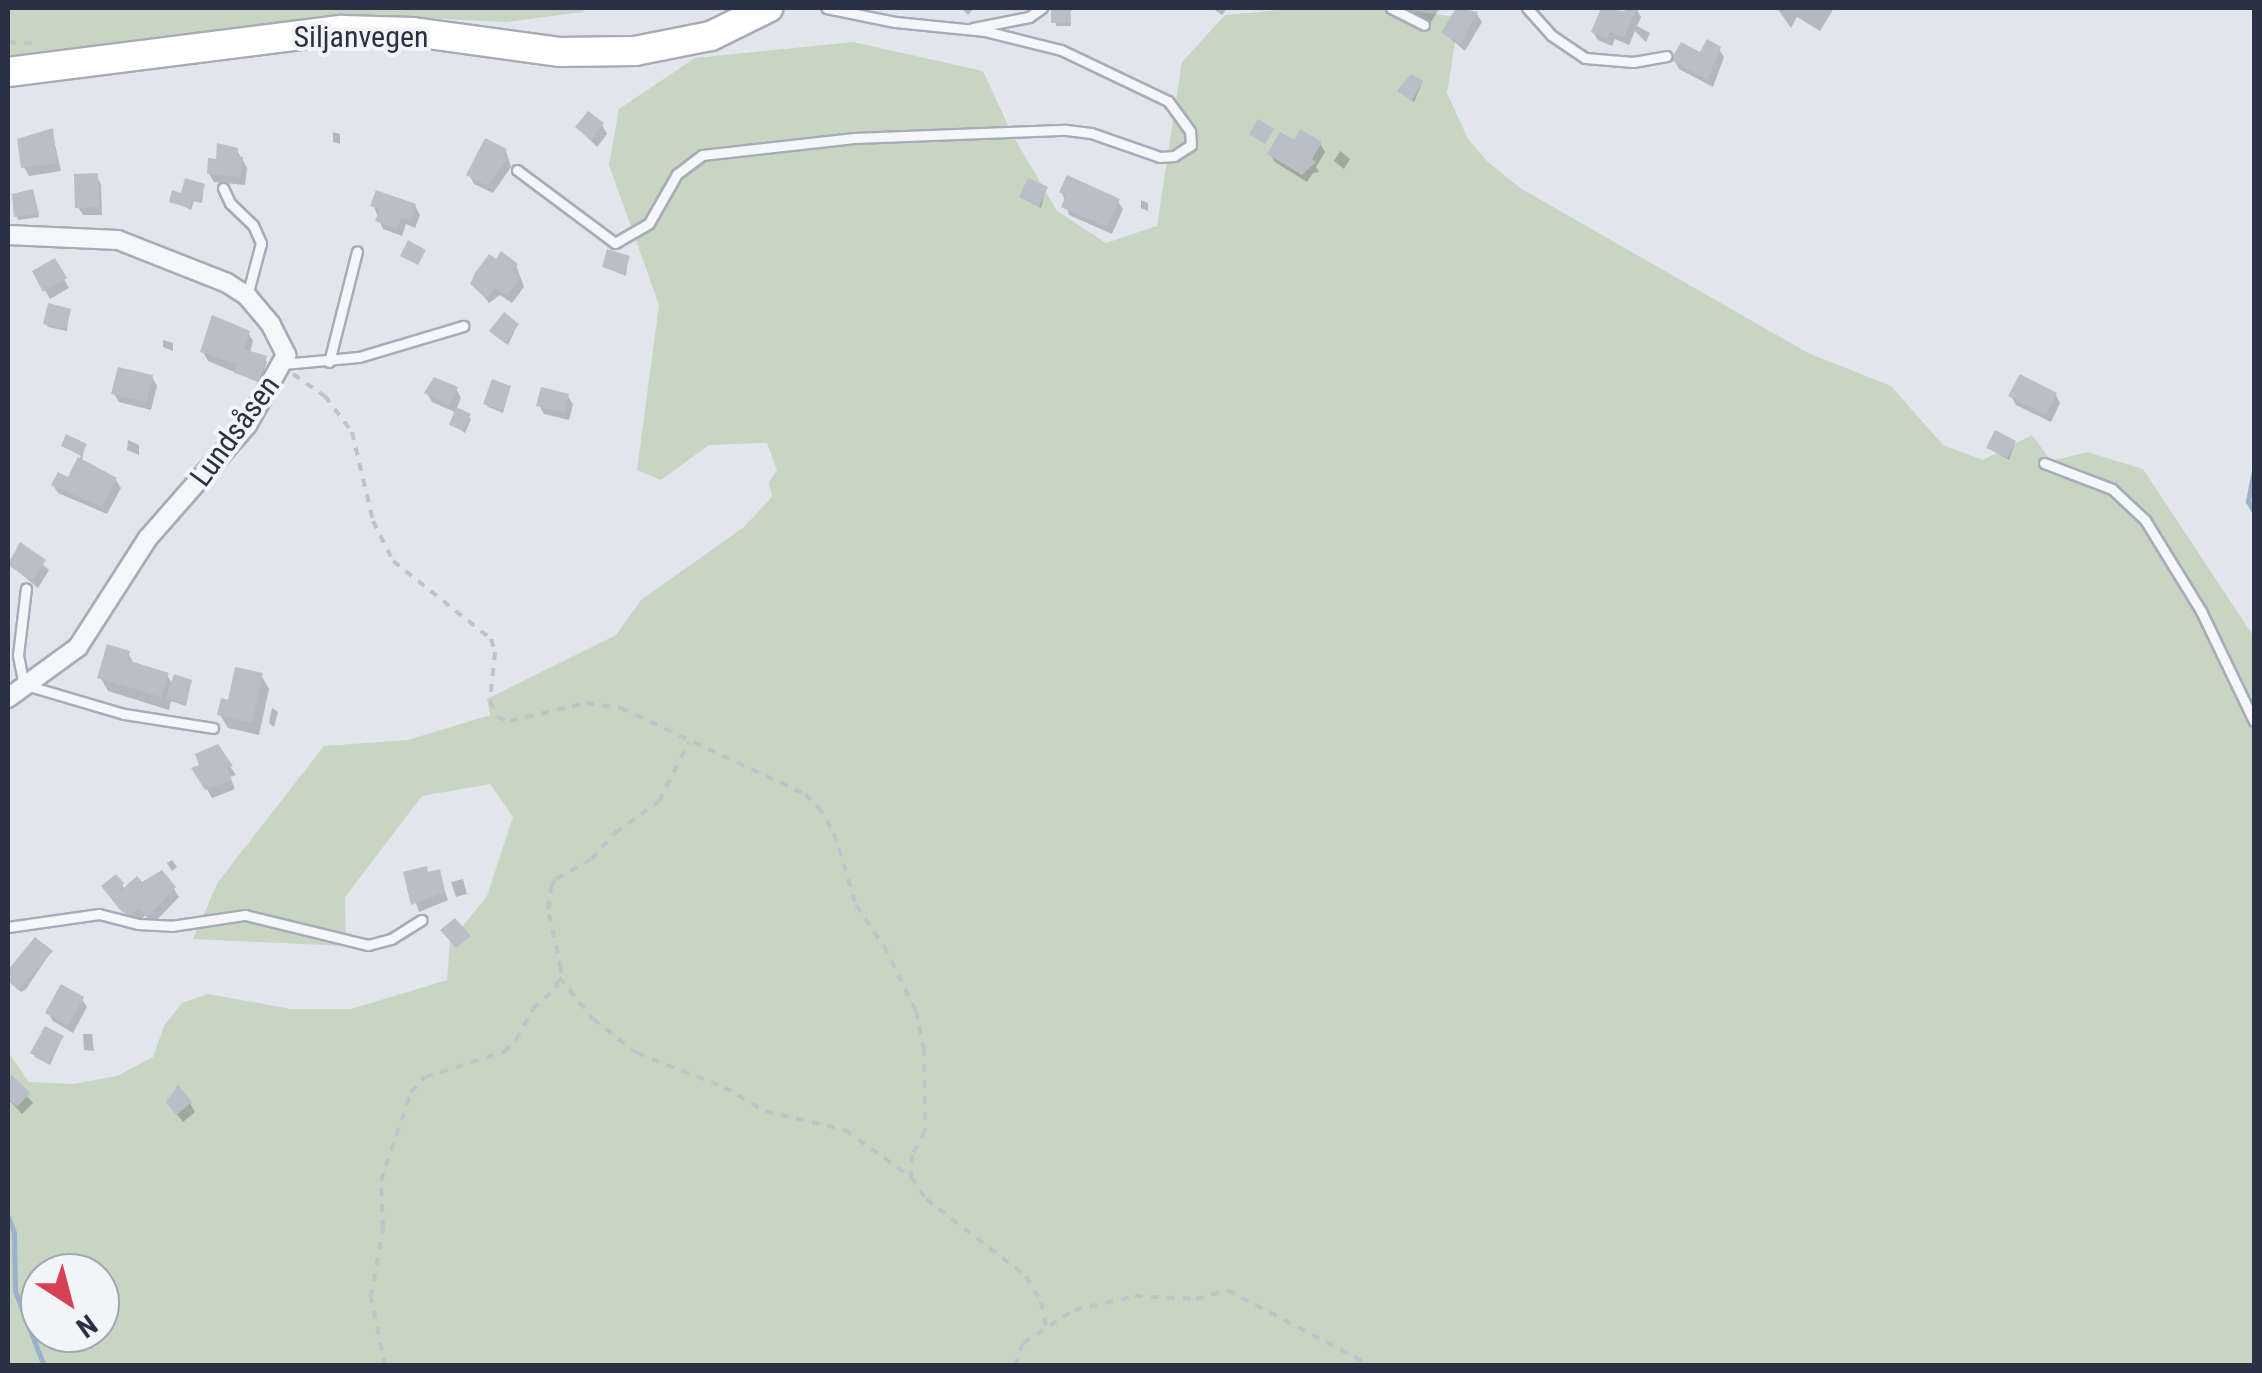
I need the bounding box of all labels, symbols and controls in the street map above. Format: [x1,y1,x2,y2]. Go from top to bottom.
street label: Siljanvegen [293,19,429,55]
street label: Lundsåsen [183,369,287,493]
north arrow [20,1253,120,1353]
text: N [70,1308,103,1344]

